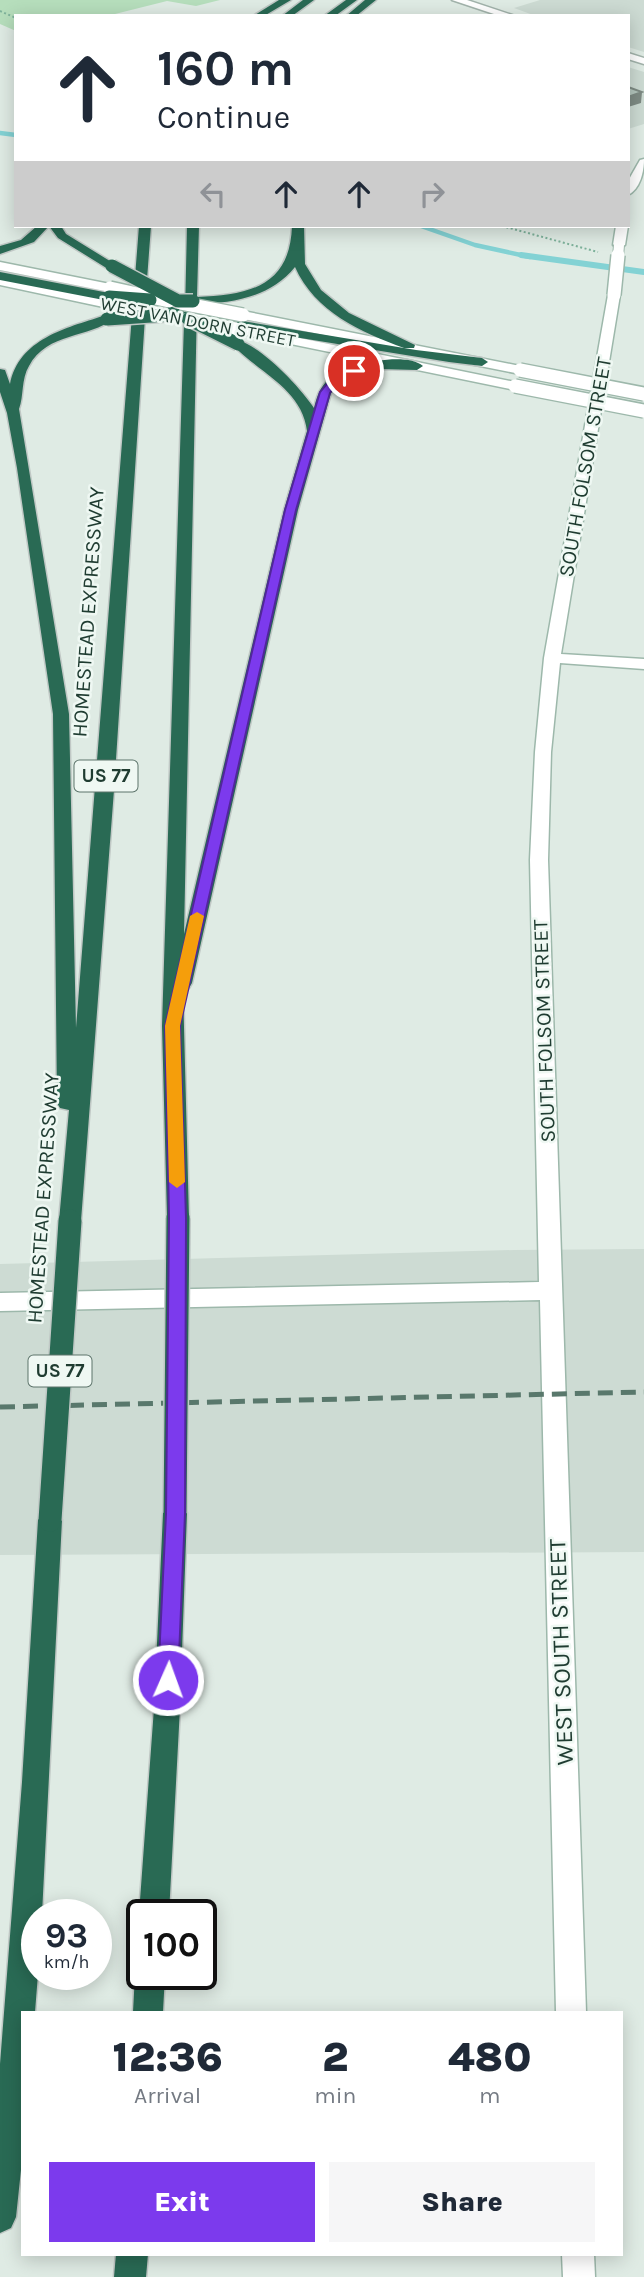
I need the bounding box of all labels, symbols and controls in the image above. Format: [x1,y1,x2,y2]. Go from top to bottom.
text: 160 m [157,40,294,97]
icon: ahead [42,42,133,133]
text: Continue [157,99,290,136]
icon: left [194,175,232,213]
icon: ahead [267,175,305,213]
icon: ahead [340,175,378,213]
icon: right [413,175,451,213]
street label: WEST VAN DORN STREET [99,292,297,352]
pin [324,341,384,401]
icon: arrive [335,352,373,390]
street label: SOUTH FOLSOM STREET [554,355,616,579]
street label: HOMESTEAD EXPRESSWAY [67,485,109,738]
road number: US 77 [74,761,138,792]
street label: SOUTH FOLSOM STREET [528,919,560,1143]
street label: HOMESTEAD EXPRESSWAY [22,1071,64,1324]
road number: US 77 [28,1356,92,1386]
street label: WEST SOUTH STREET [543,1538,579,1766]
position arrow [131,1643,205,1717]
speed limit sign: 100 [126,1899,217,1990]
text: 93 [45,1915,88,1956]
text: km/h [44,1951,89,1973]
text: 12:36 [113,2032,223,2082]
text: 2 [322,2032,349,2082]
text: 480 [448,2032,531,2082]
text: Arrival [134,2082,201,2109]
text: min [314,2082,357,2109]
text: m [479,2082,501,2109]
button: Exit [49,2162,315,2242]
button: Share [329,2162,595,2242]

